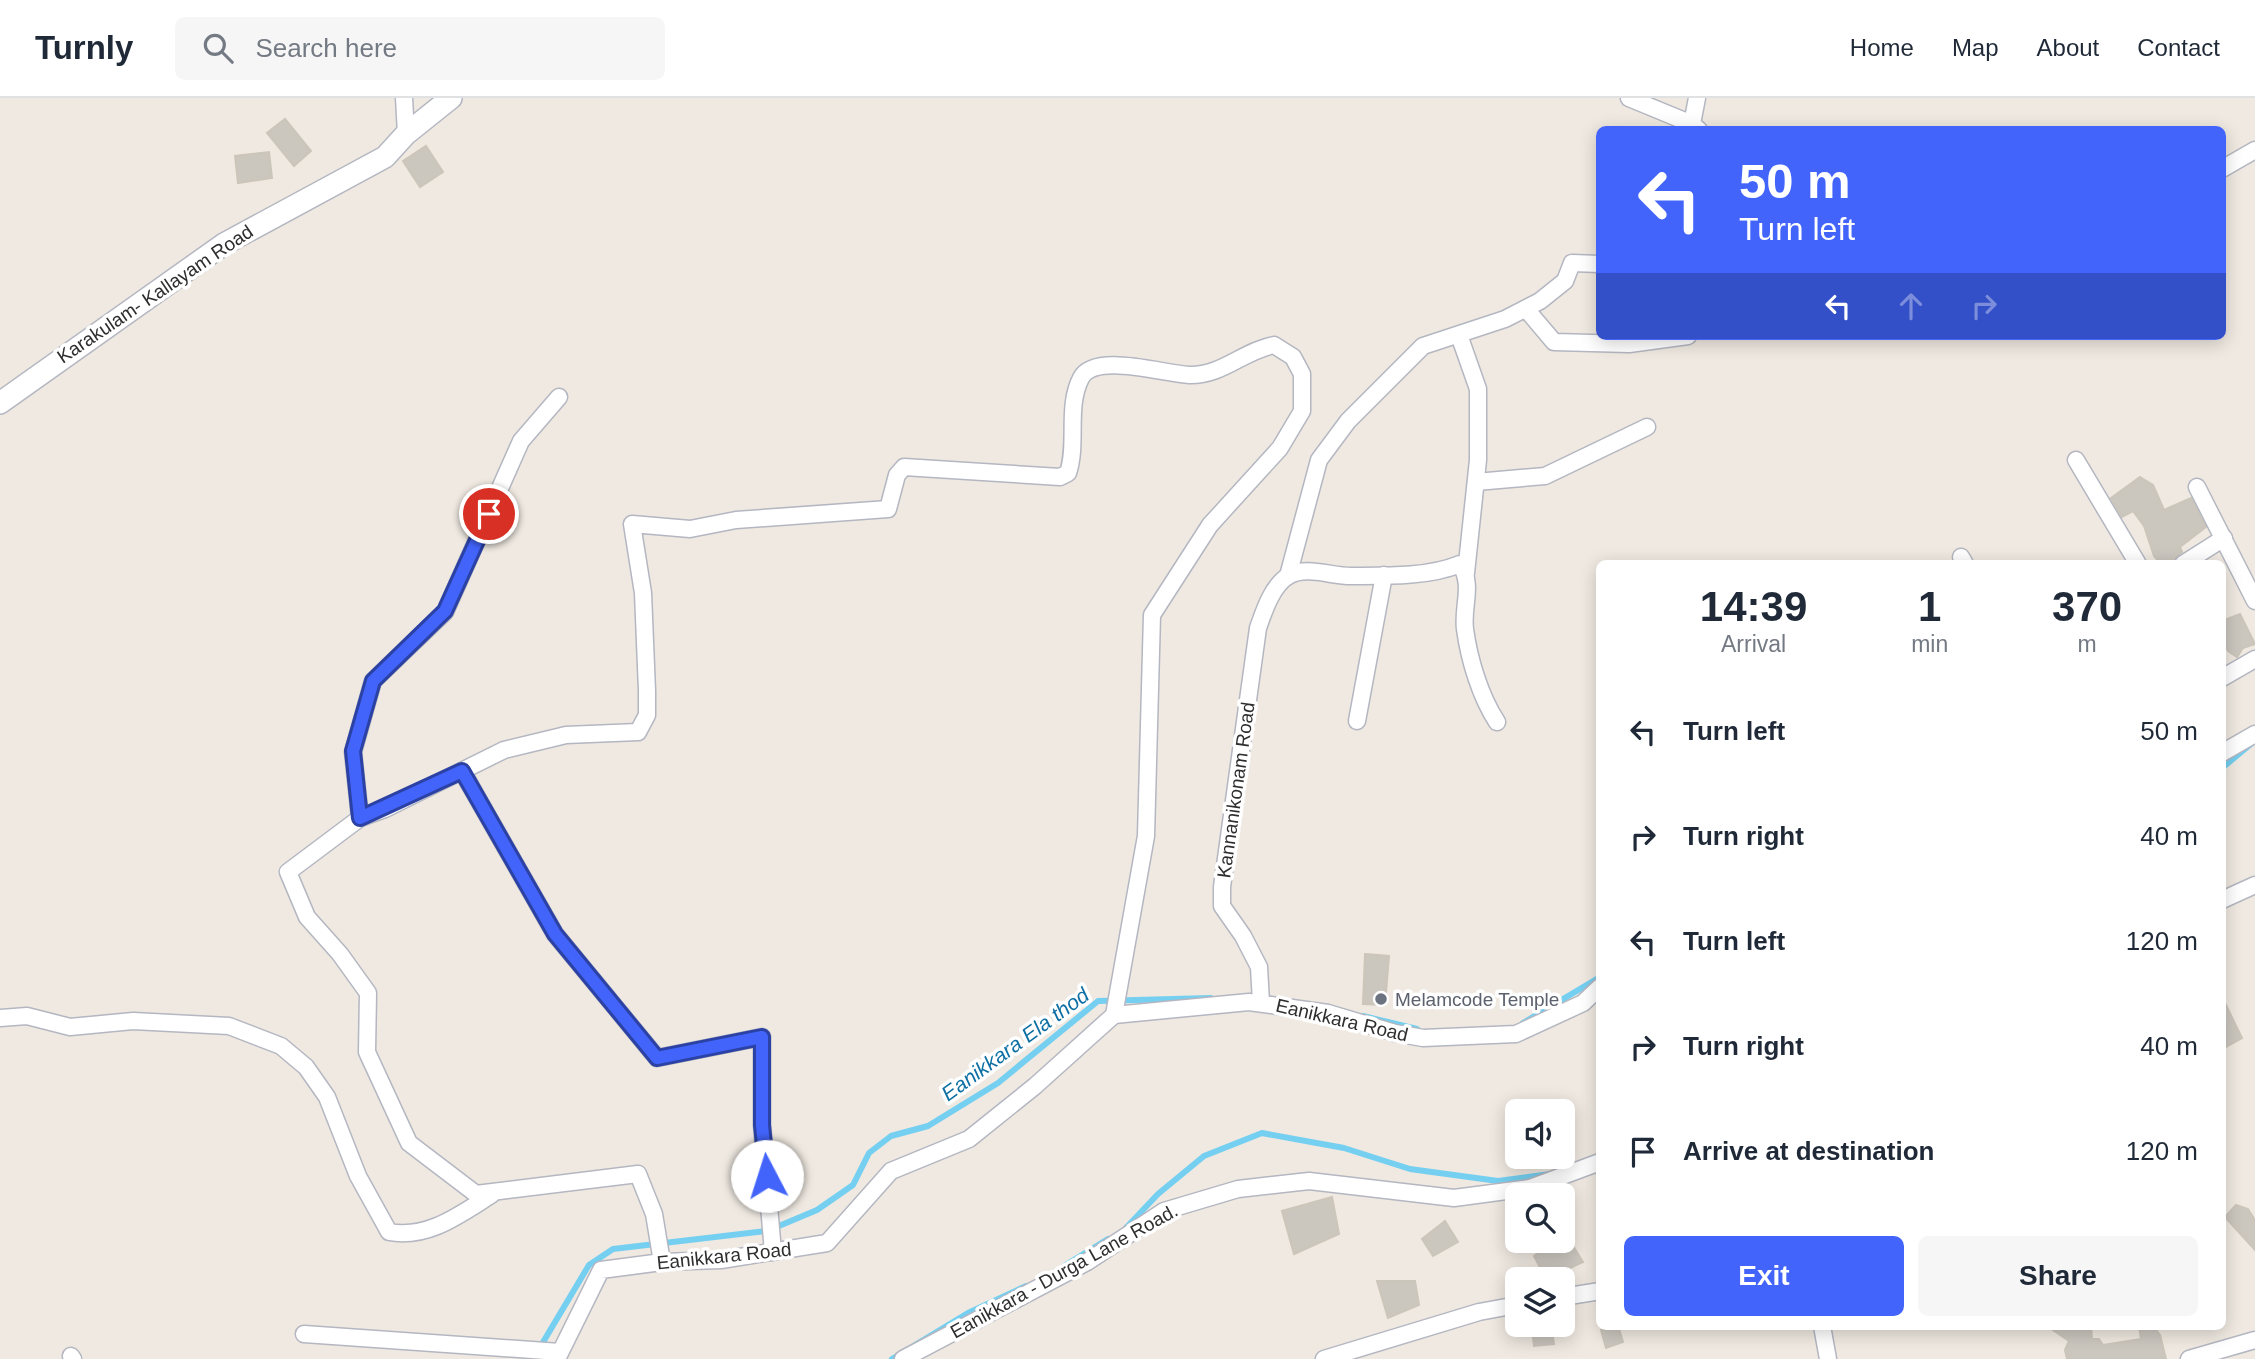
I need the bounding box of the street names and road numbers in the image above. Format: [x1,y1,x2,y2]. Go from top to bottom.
street label: Karakulam- Kallayam Road [53,221,257,367]
street label: Kannanikonam Road [1213,701,1259,879]
street label: Eanikkara Road [1274,995,1410,1045]
street label: Eanikkara - Durga Lane Road. [947,1200,1181,1342]
street label: Eanikkara Road [656,1238,792,1274]

